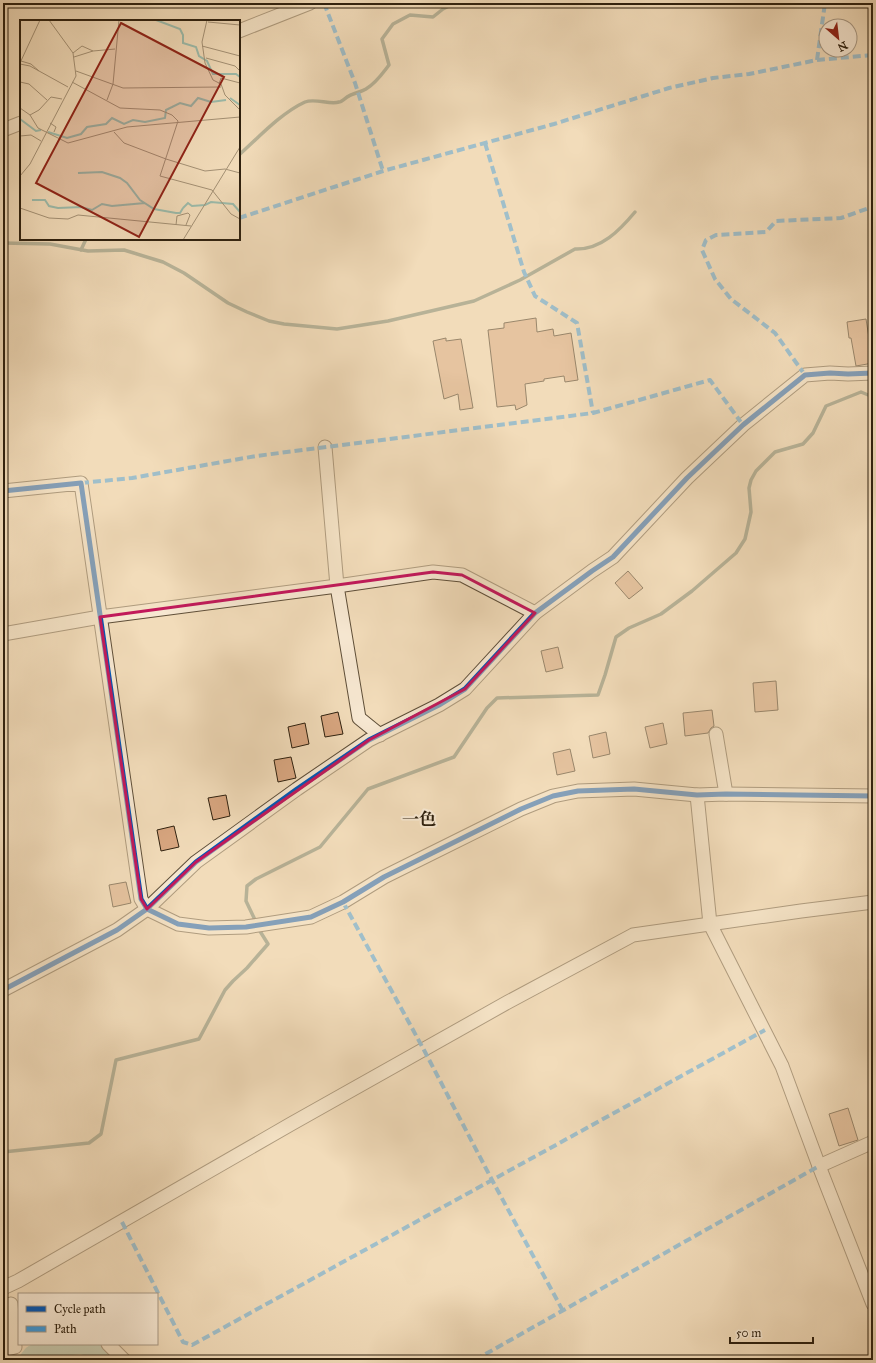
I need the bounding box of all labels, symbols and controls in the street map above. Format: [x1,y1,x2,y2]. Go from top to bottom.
north arrow [818,18,858,58]
inset map [20,20,240,240]
text: N [835,38,850,55]
district label: 一色 [402,809,436,830]
legend [18,1293,158,1345]
text: Cycle path [54,1302,106,1316]
scale bar [730,1319,813,1345]
text: Path [54,1322,77,1336]
text: 50 m [736,1326,761,1340]

